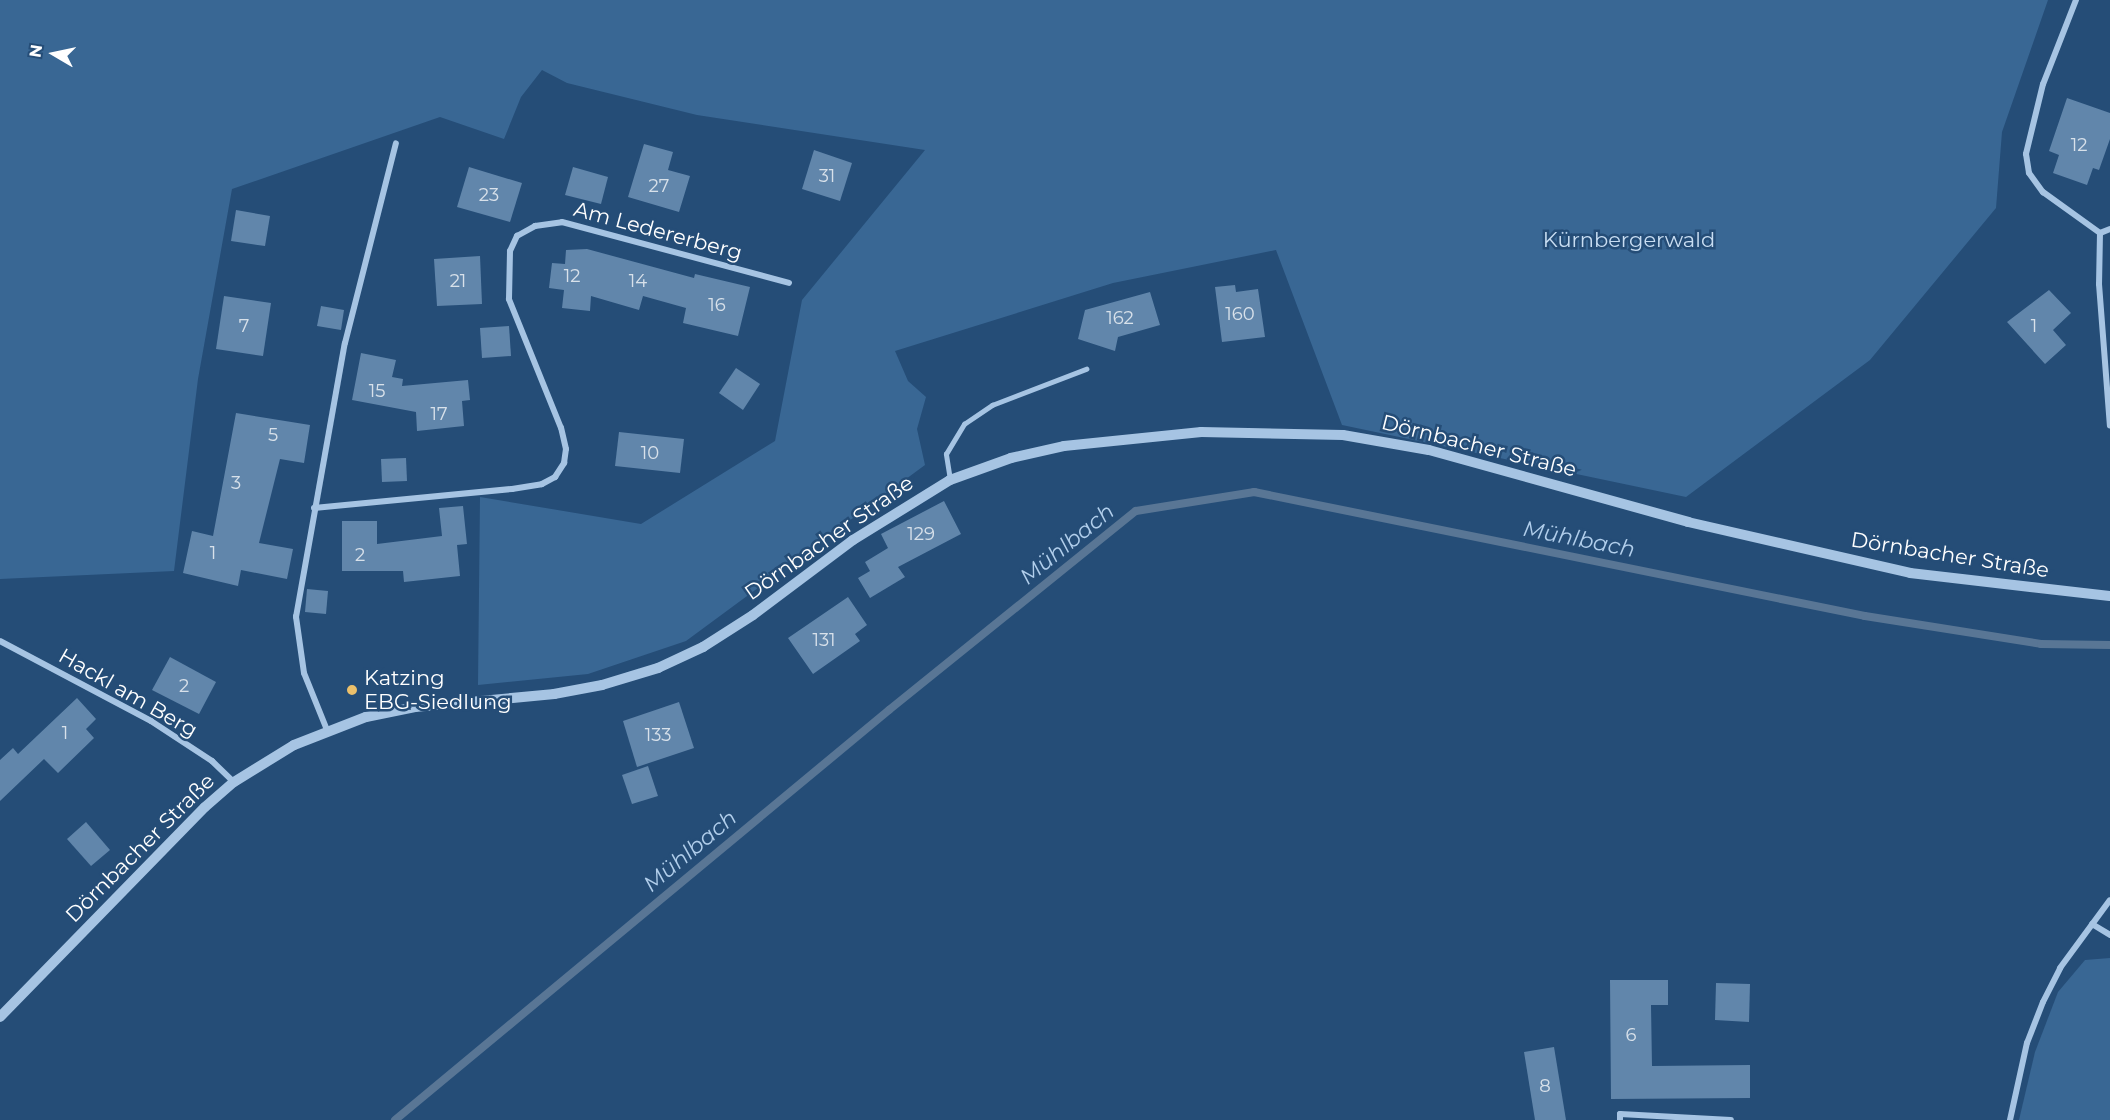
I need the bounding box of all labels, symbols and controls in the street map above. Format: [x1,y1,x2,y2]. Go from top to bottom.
north arrow [24,24,84,84]
text: N [25,43,46,59]
house number: 12 [2071,134,2087,156]
house number: 31 [819,165,835,187]
house number: 27 [649,175,669,197]
house number: 23 [479,184,499,206]
street label: Am Ledererberg [571,196,745,266]
park label: Kürnbergerwald [1543,227,1715,253]
house number: 12 [564,265,580,287]
house number: 21 [450,270,466,292]
house number: 14 [629,270,647,292]
house number: 16 [708,294,726,316]
house number: 160 [1225,303,1255,325]
house number: 162 [1106,307,1134,329]
house number: 7 [239,315,249,337]
house number: 1 [2031,315,2037,337]
house number: 15 [369,380,385,402]
house number: 17 [430,403,448,425]
street label: Dörnbacher Straße [1379,410,1579,482]
house number: 5 [268,424,278,446]
house number: 10 [641,442,659,464]
street label: Dörnbacher Straße [740,470,918,606]
house number: 3 [231,472,241,494]
water label: Mühlbach [1015,498,1119,590]
water label: Mühlbach [1521,515,1637,563]
house number: 129 [907,523,935,545]
street label: Dörnbacher Straße [1849,527,2051,583]
house number: 1 [210,542,216,564]
house number: 2 [355,544,365,566]
house number: 131 [812,629,836,651]
street label: Hackl am Berg [54,643,202,743]
place label: Katzing EBG-Siedlung [364,665,512,715]
house number: 2 [179,675,189,697]
marker: Katzing EBG-Siedlung [345,683,359,697]
house number: 1 [62,722,68,744]
house number: 133 [645,724,671,746]
street label: Dörnbacher Straße [60,768,220,928]
water label: Mühlbach [638,804,742,898]
house number: 6 [1626,1024,1636,1046]
house number: 8 [1539,1075,1551,1097]

